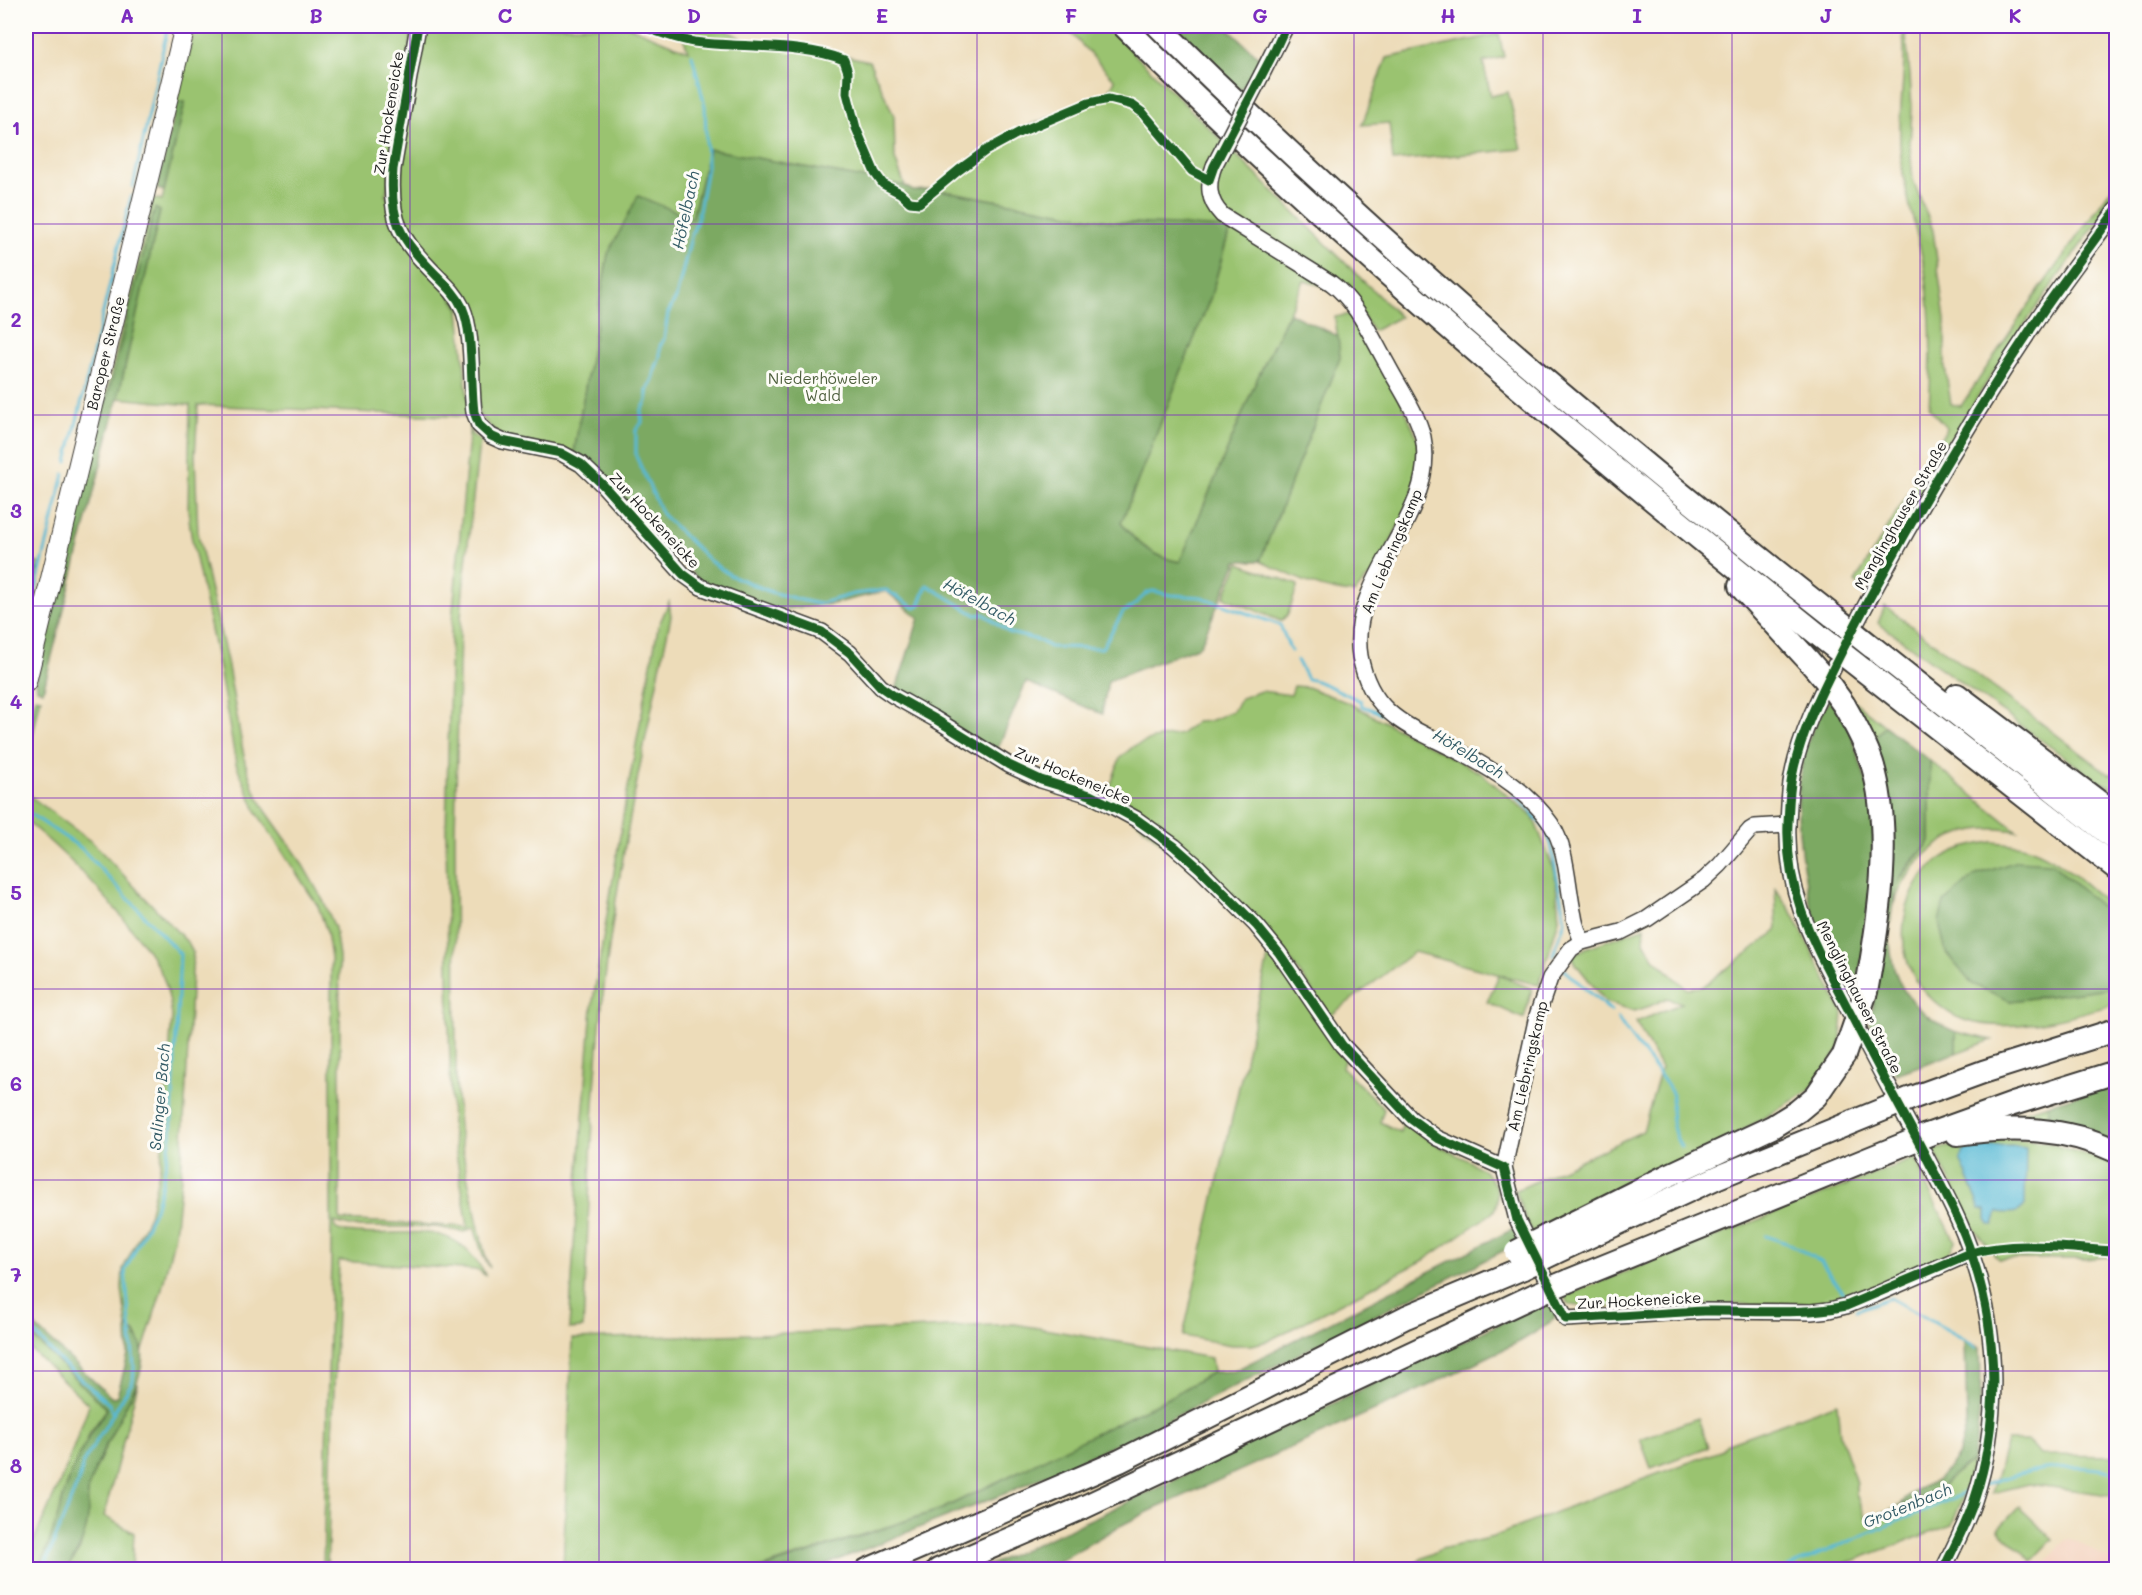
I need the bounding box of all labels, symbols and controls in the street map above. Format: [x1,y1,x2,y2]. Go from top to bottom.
text: A [120,2,134,28]
text: B [309,2,323,28]
text: C [498,2,513,28]
text: D [687,2,701,28]
text: E [876,2,888,28]
text: F [1065,2,1078,28]
text: G [1252,2,1268,28]
text: H [1440,2,1456,28]
text: I [1632,2,1642,28]
text: J [1819,2,1833,28]
text: K [2008,2,2022,28]
street label: Zur Hockeneicke [368,50,408,176]
text: 1 [12,114,20,140]
water label: Höfelbach [666,169,704,251]
street label: Baroper Straße [81,294,129,412]
text: 2 [10,306,22,332]
park label: Niederhöweler Wald [768,368,878,405]
street label: Menglinghauser Straße [1849,437,1951,593]
street label: Zur Hockeneicke [605,468,705,572]
street label: Am Liebringskamp [1356,486,1426,616]
text: 3 [10,497,22,523]
water label: Höfelbach [940,573,1020,629]
text: 4 [10,688,23,714]
water label: Höfelbach [1429,723,1509,783]
street label: Zur Hockeneicke [1012,741,1134,809]
text: 5 [10,879,22,905]
street label: Menglinghauser Straße [1813,917,1907,1077]
street label: Am Liebringskamp [1502,999,1552,1133]
water label: Salinger Bach [144,1043,174,1151]
text: 6 [10,1070,22,1096]
text: 7 [10,1261,22,1287]
street label: Zur Hockeneicke [1576,1287,1702,1313]
text: 8 [10,1452,22,1478]
water label: Grotenbach [1860,1478,1954,1532]

